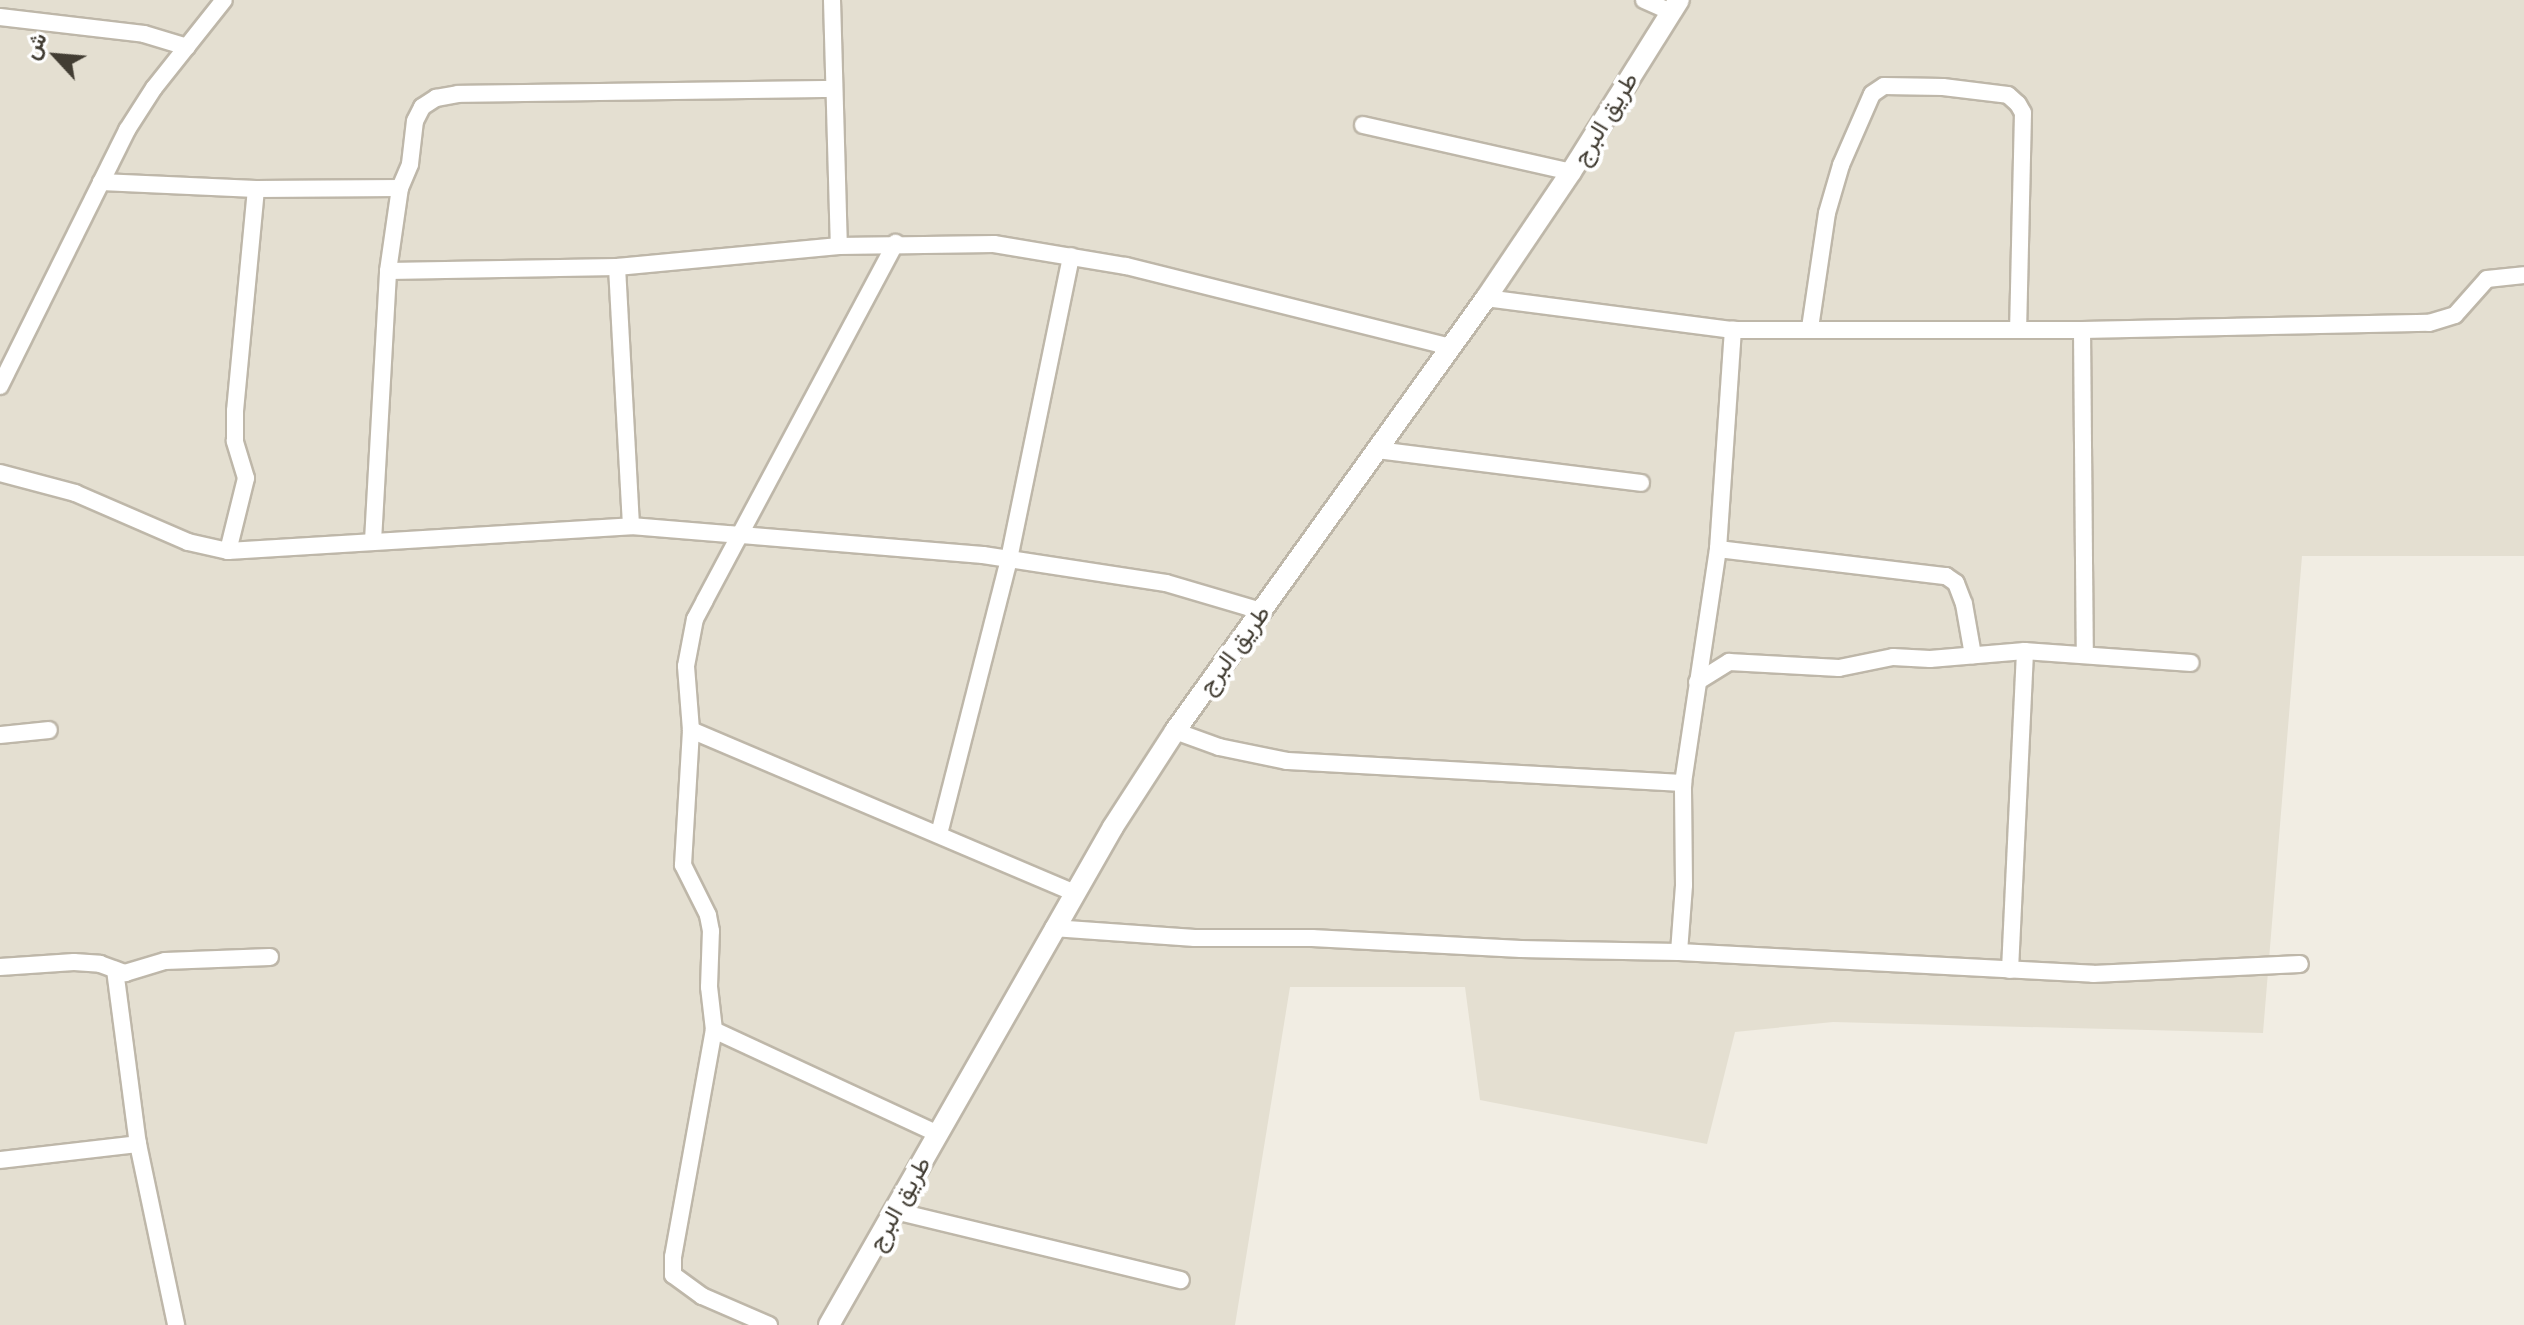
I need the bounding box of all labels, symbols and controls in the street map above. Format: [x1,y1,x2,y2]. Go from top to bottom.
north arrow [16,16,96,96]
text: ش [16,27,52,63]
street label: طريق البرج [1565,66,1643,170]
street label: طريق البرج [1191,599,1275,699]
street label: طريق البرج [860,1151,936,1255]

